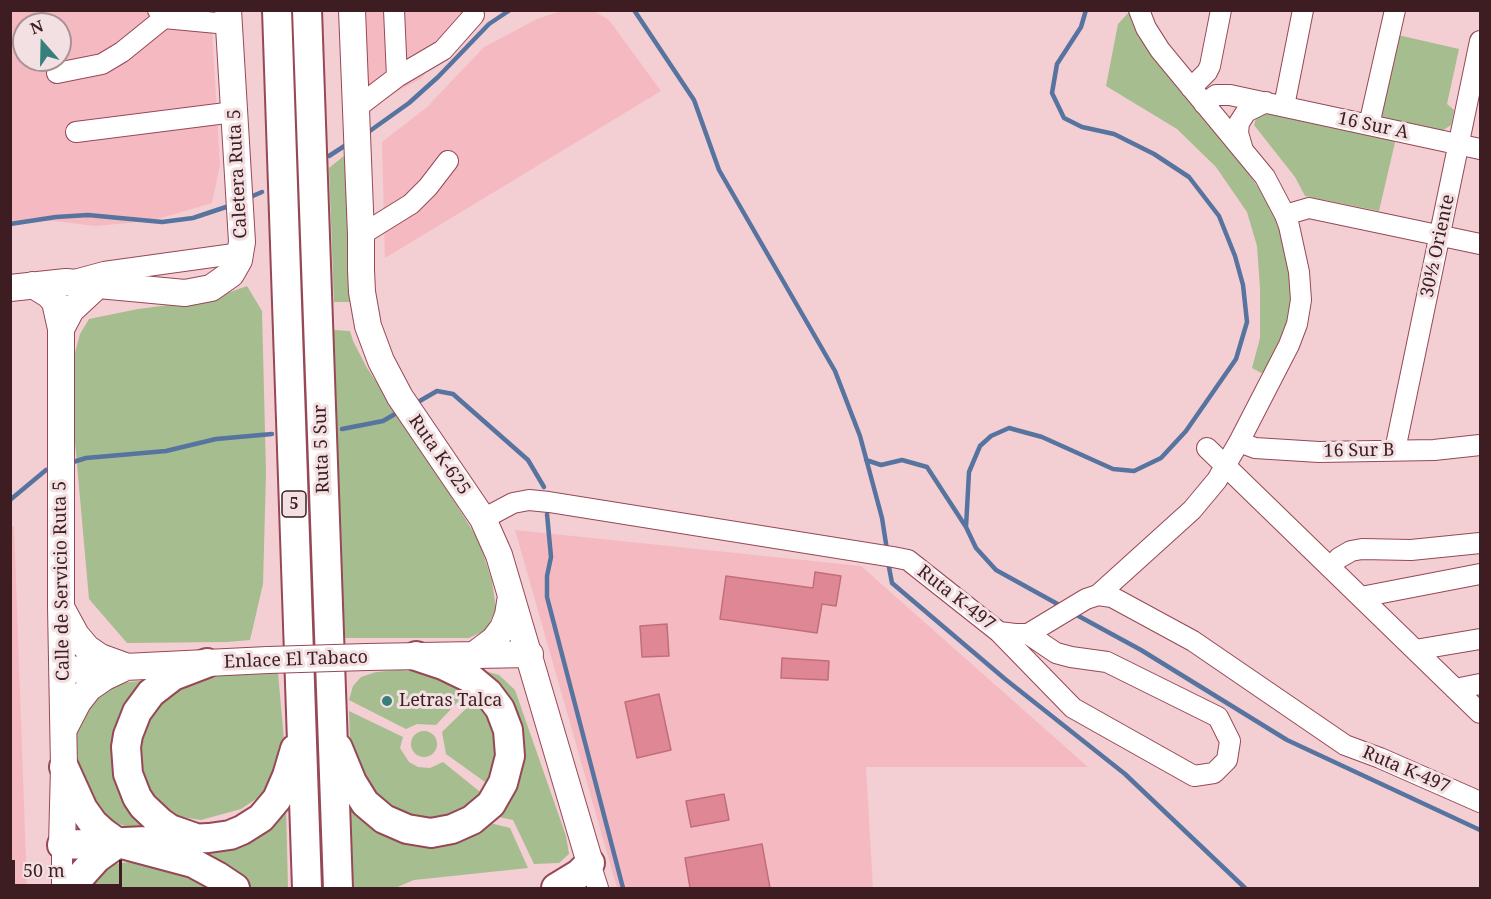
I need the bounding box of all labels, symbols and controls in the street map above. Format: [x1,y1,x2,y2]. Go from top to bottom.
north arrow [12,12,72,72]
text: N [27,14,46,39]
street label: 16 Sur A [1336,108,1410,144]
street label: Caletera Ruta 5 [224,109,252,239]
street label: 30½ Oriente [1417,193,1459,299]
street label: Ruta 5 Sur [310,404,334,494]
street label: Ruta K-625 [404,411,474,499]
street label: 16 Sur B [1323,440,1395,462]
street label: Calle de Servicio Ruta 5 [49,481,75,681]
road number: 5 [282,491,306,517]
street label: Ruta K-497 [913,561,999,635]
street label: Enlace El Tabaco [224,647,368,673]
place label: Letras Talca [399,690,502,712]
marker: Letras Talca [380,694,394,708]
street label: Ruta K-497 [1359,742,1453,798]
scale bar [15,848,124,886]
text: 50 m [23,858,65,882]

